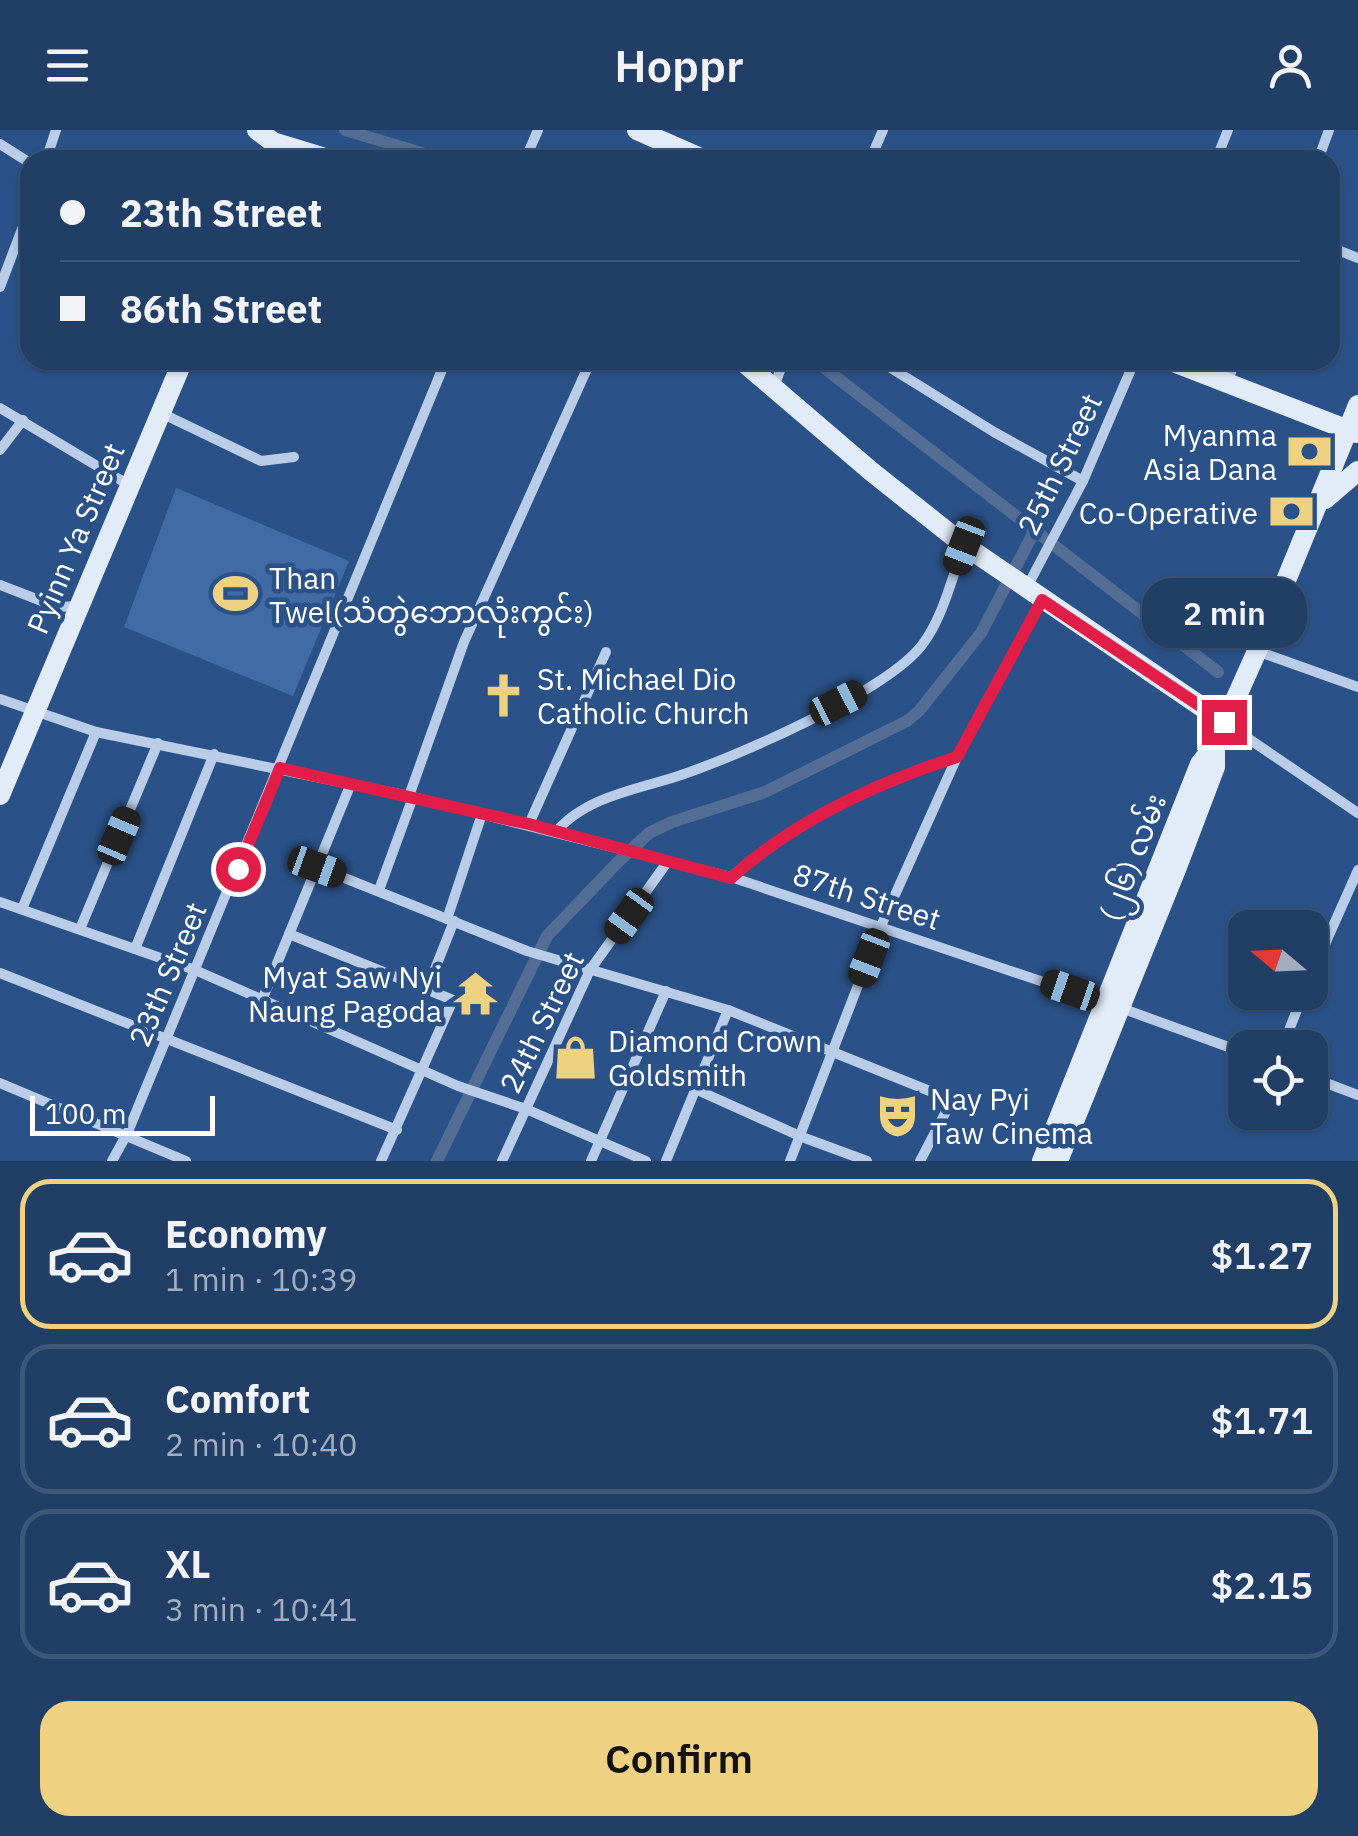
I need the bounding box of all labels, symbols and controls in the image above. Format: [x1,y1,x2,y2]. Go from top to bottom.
text: Hoppr [614,36,744,94]
icon: menu [40,38,95,93]
icon: person [1263,38,1318,93]
text: 23th Street [120,188,322,237]
text: 86th Street [120,284,322,333]
street label: 25th Street [1008,387,1110,541]
place label: Myanma Asia Dana [1143,415,1277,488]
bank icon: Myanma Asia Dana [1286,427,1334,475]
street label: Pyinn Ya Street [17,437,133,639]
bank icon: Co-Operative [1267,488,1315,536]
place label: Co-Operative [1079,493,1258,532]
car [939,513,989,579]
place label: Than Twel(သံတွဲဘောလုံးကွင်း) [269,558,594,638]
sports icon: Than Twel(သံတွဲဘောလုံးကွင်း) [212,570,260,618]
callout: 2 min [1142,577,1306,647]
text: 2 min [1183,592,1266,634]
place label: St. Michael Dio Catholic Church [537,659,750,732]
church icon: St. Michael Dio Catholic Church [480,671,528,719]
car [804,676,872,730]
route end [1202,700,1247,745]
street label: (၂၆) လမ်း [1089,787,1181,929]
car [93,803,145,869]
car [284,843,350,891]
route start [216,847,261,892]
street label: 87th Street [788,854,946,938]
car [599,883,659,949]
street label: 23th Street [119,896,215,1052]
north arrow [1228,910,1328,1010]
map controls [1228,910,1328,1130]
car [844,925,894,991]
street label: 24th Street [490,945,592,1099]
place label: Myat Saw Nyi Naung Pagoda [248,957,442,1030]
car [1037,966,1103,1014]
temple icon: Myat Saw Nyi Naung Pagoda [451,969,499,1017]
place label: Diamond Crown Goldsmith [608,1021,822,1094]
button: locate [1228,1030,1328,1130]
shop icon: Diamond Crown Goldsmith [551,1033,599,1081]
place label: Nay Pyi Taw Cinema [930,1079,1093,1152]
scale bar [30,1091,215,1136]
theatre icon: Nay Pyi Taw Cinema [873,1091,921,1139]
text: 100 m [45,1095,126,1132]
icon: car [45,1209,135,1299]
text: Economy [165,1209,327,1258]
text: $1.27 [1210,1230,1313,1279]
text: 1 min · 10:39 [165,1258,358,1300]
icon: car [45,1374,135,1464]
text: Comfort [165,1374,310,1423]
text: $1.71 [1210,1395,1313,1444]
text: 2 min · 10:40 [165,1423,358,1465]
icon: car [45,1539,135,1629]
text: XL [165,1539,211,1588]
text: $2.15 [1210,1560,1313,1609]
text: 3 min · 10:41 [165,1588,358,1630]
button: Confirm [40,1701,1318,1816]

